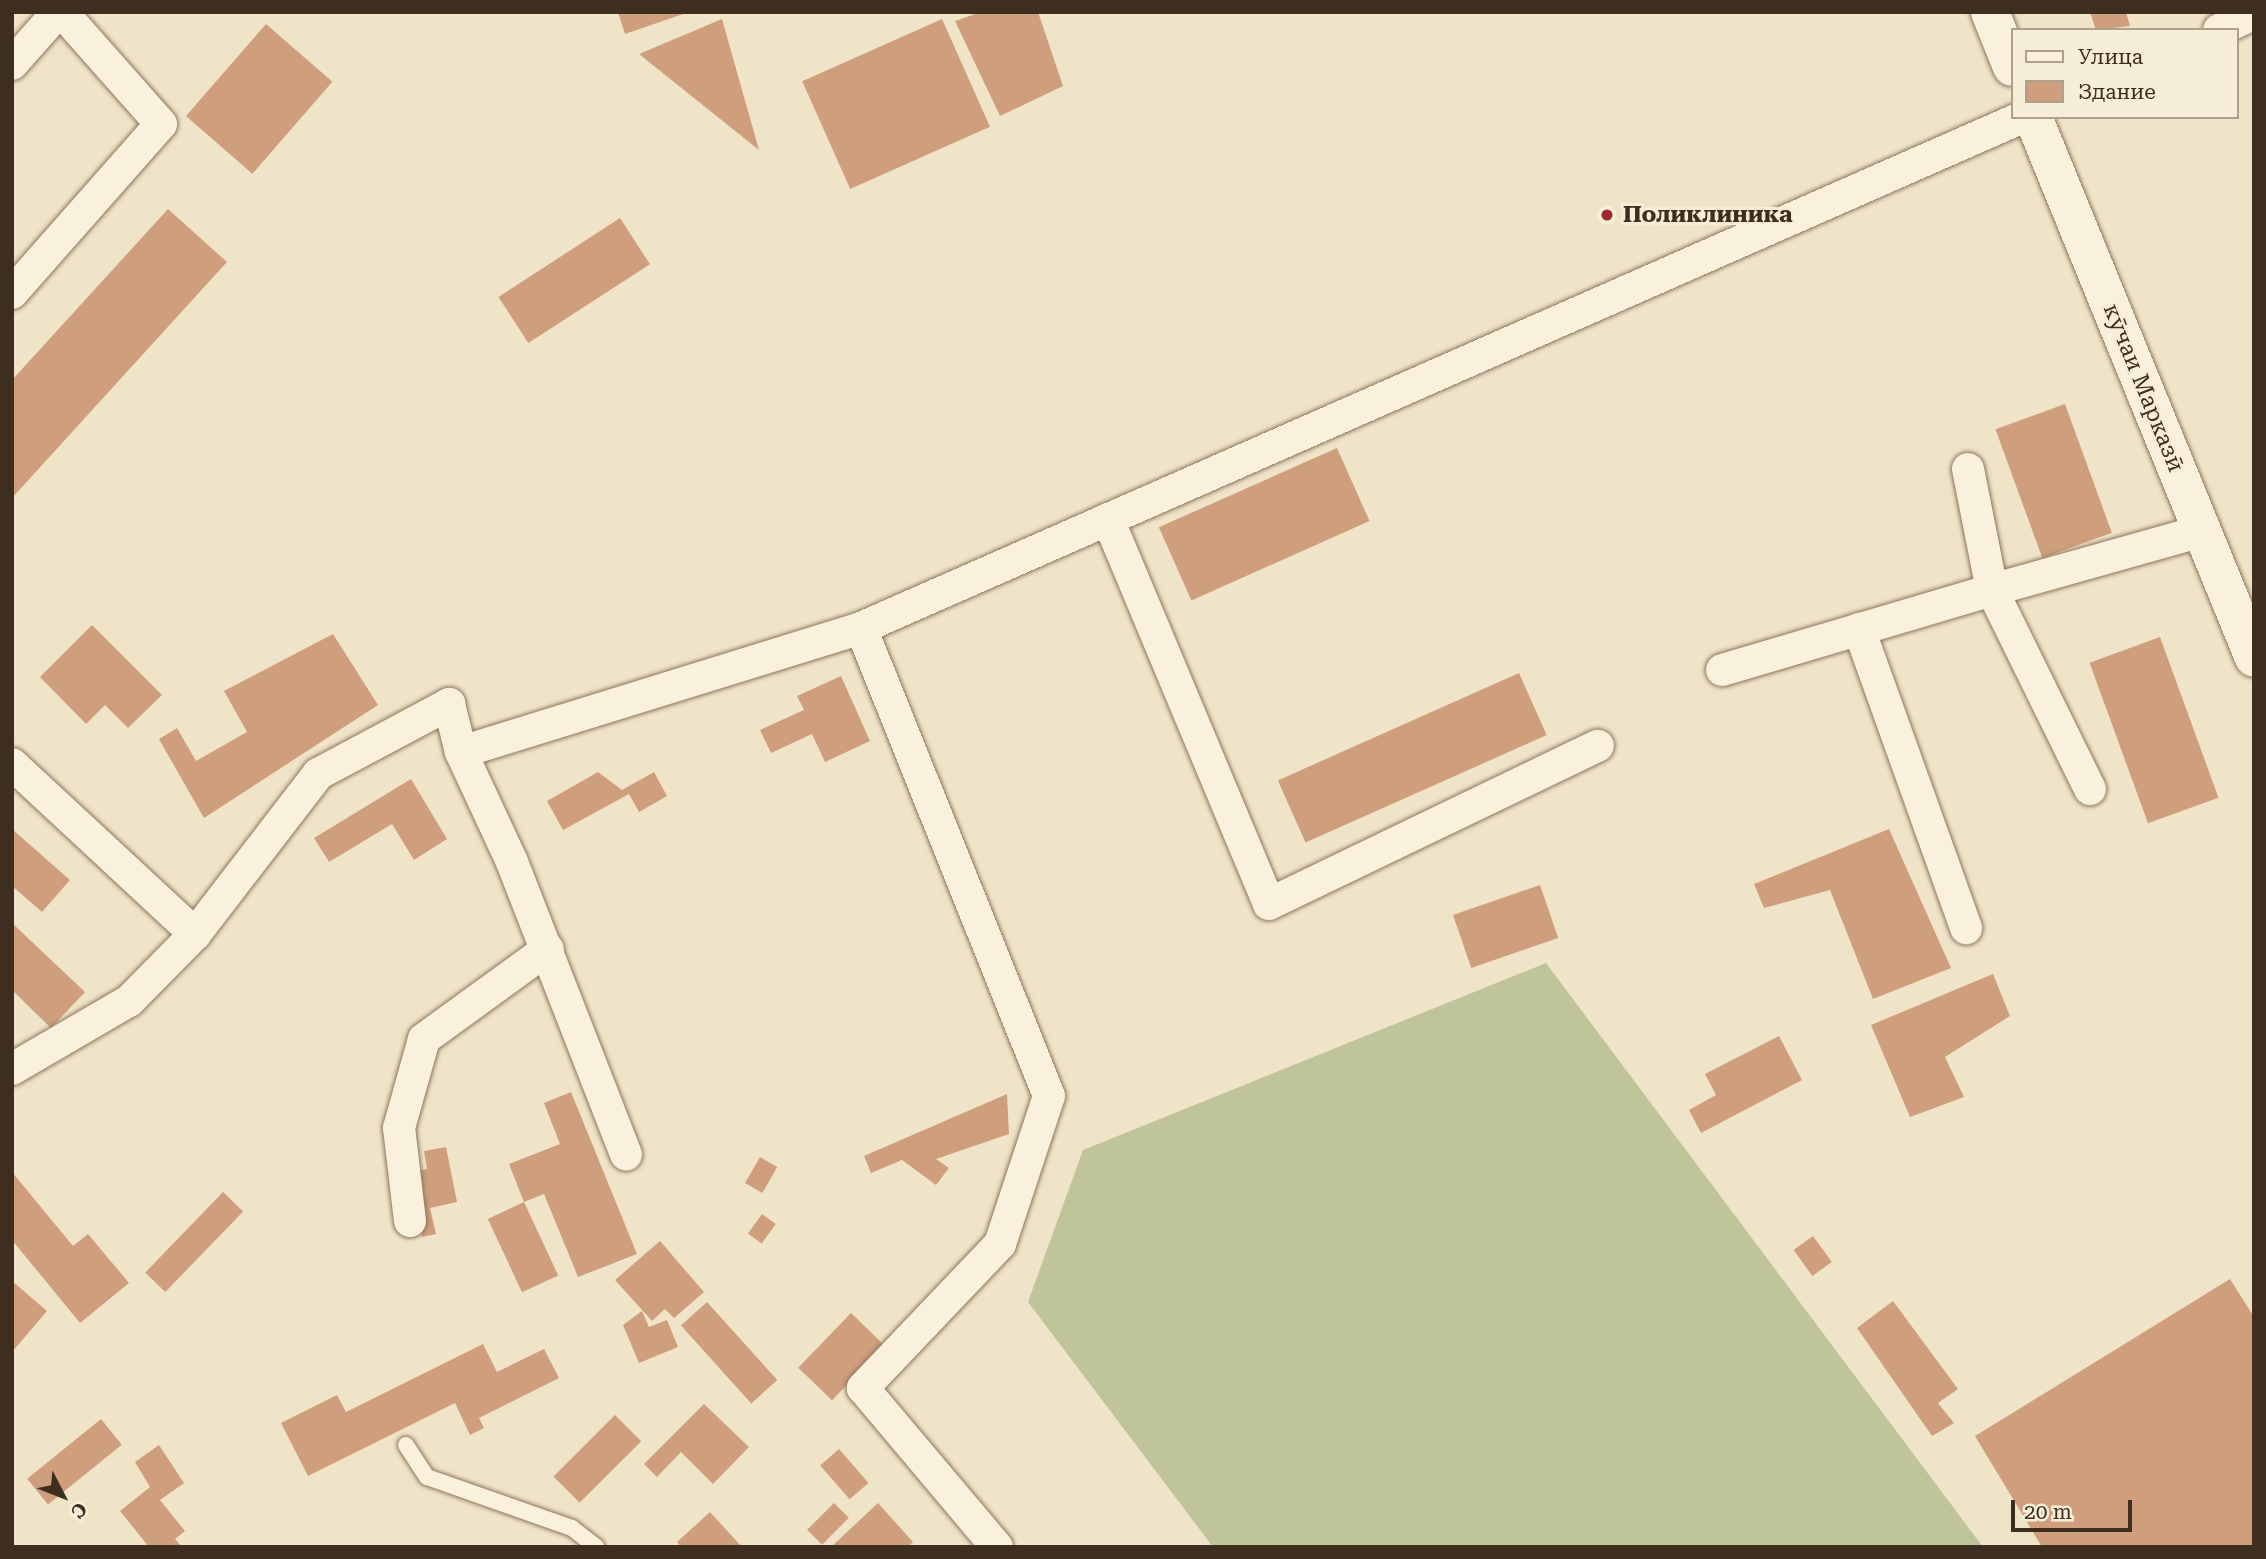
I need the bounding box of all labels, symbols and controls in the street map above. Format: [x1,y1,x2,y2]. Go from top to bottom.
legend [2010,28,2238,119]
text: Улица [2078,45,2143,69]
text: Здание [2078,80,2156,104]
place label: Поликлиника [1623,201,1793,229]
marker: Поликлиника [1597,205,1617,225]
street label: кӯчаи Марказӣ [2097,300,2189,476]
north arrow [28,1461,98,1531]
scale bar [2014,1486,2135,1530]
text: С [66,1498,92,1523]
text: 20 m [2024,1500,2072,1524]

